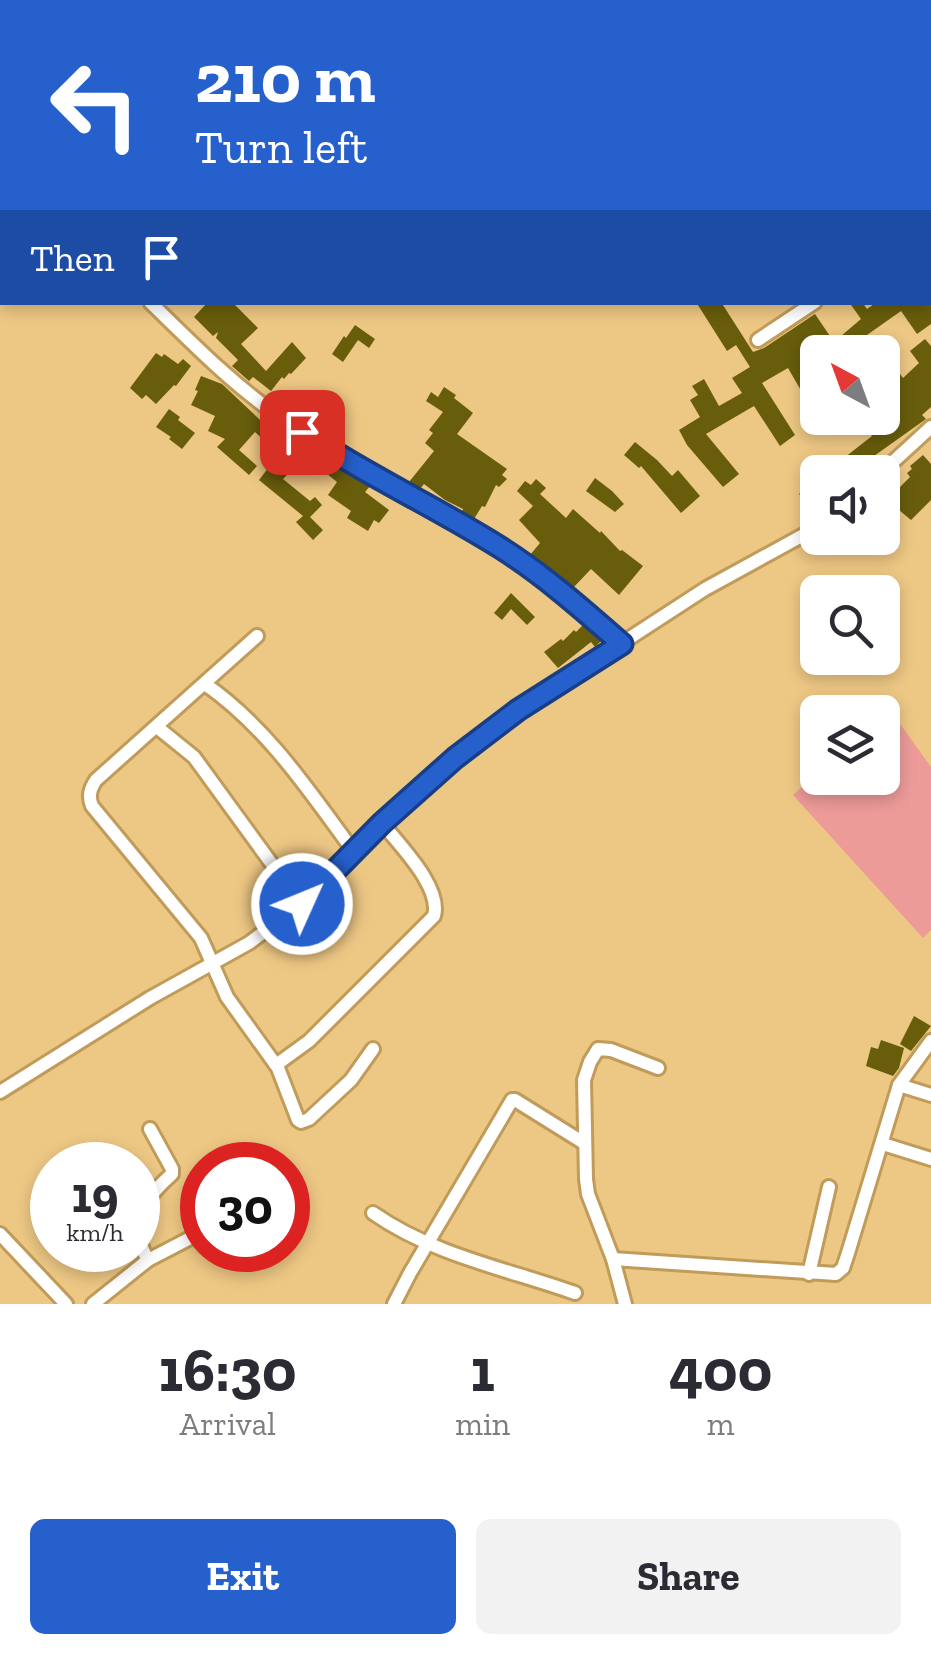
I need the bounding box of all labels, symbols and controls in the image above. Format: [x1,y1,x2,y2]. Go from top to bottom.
text: 210 m [195,36,376,120]
icon: left [30,40,160,170]
text: Turn left [195,121,367,175]
icon: arrive [134,230,189,285]
text: Then [30,235,114,281]
north arrow [800,335,900,435]
map controls [800,335,900,795]
pin [260,390,345,475]
icon: arrive [275,405,330,460]
button: sound [800,455,900,555]
button: search [800,575,900,675]
button: layers [800,695,900,795]
position arrow [250,852,354,956]
speed limit sign: 30 [180,1142,310,1272]
text: 19 [72,1165,118,1225]
text: km/h [66,1217,124,1247]
text: 16:30 [159,1334,297,1406]
text: 1 [471,1334,495,1406]
text: 400 [669,1334,772,1406]
text: Arrival [179,1405,276,1443]
text: min [455,1405,510,1443]
text: m [707,1405,734,1443]
button: Exit [30,1519,456,1634]
button: Share [476,1519,901,1634]

